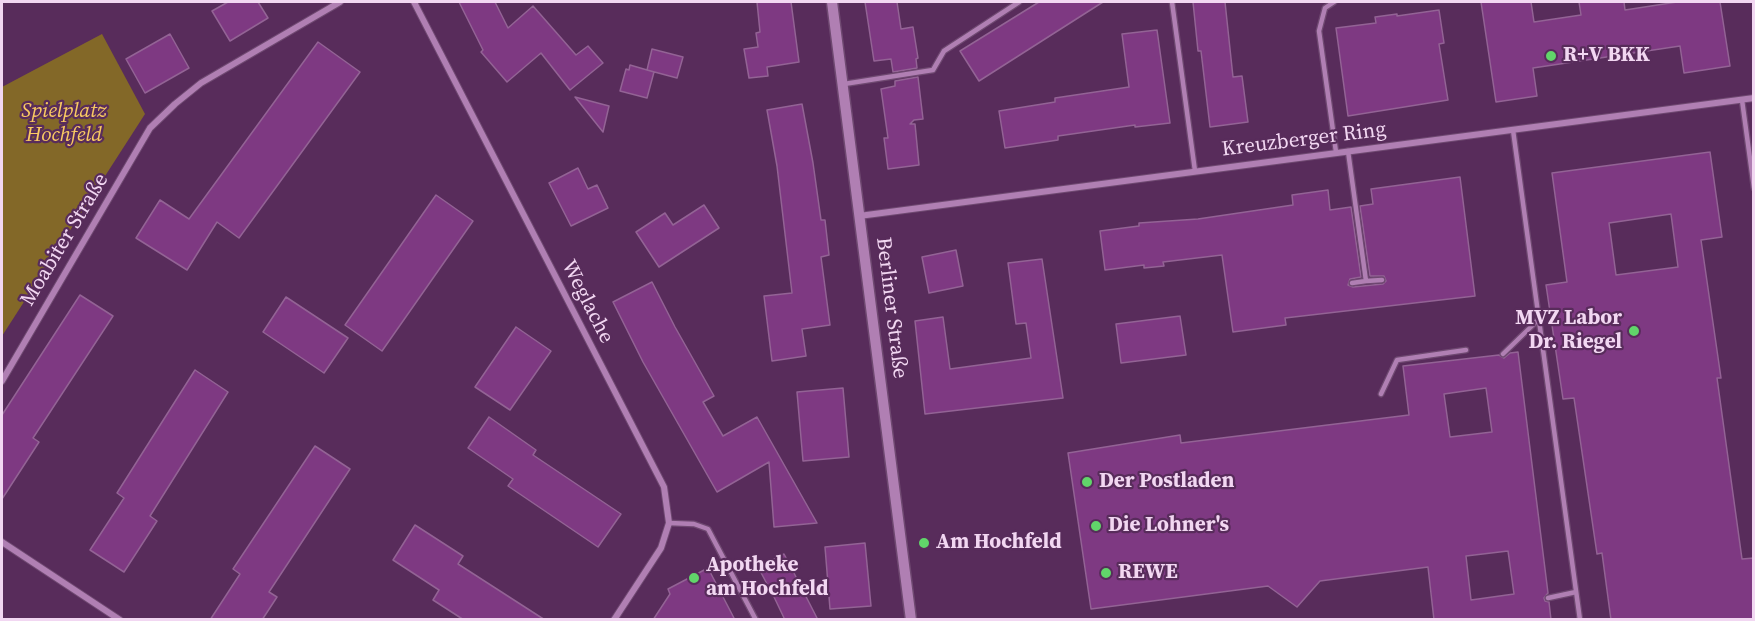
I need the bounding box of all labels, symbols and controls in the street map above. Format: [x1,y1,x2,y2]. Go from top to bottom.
place label: R+V BKK [1563,43,1650,69]
marker: R+V BKK [1544,49,1558,63]
park label: Spielplatz Hochfeld [21,99,107,149]
street label: Kreuzberger Ring [1220,117,1388,163]
street label: Moabiter Straße [16,169,114,311]
street label: Berliner Straße [870,236,912,380]
street label: Weglache [555,256,619,348]
place label: MVZ Labor Dr. Riegel [1515,306,1622,356]
marker: MVZ Labor Dr. Riegel [1627,324,1641,338]
place label: Der Postladen [1099,469,1234,495]
marker: Der Postladen [1080,475,1094,489]
place label: Die Lohner's [1108,513,1229,539]
marker: Die Lohner's [1089,519,1103,533]
place label: Am Hochfeld [936,530,1062,556]
marker: Am Hochfeld [917,536,931,550]
place label: Apotheke am Hochfeld [706,553,829,603]
place label: REWE [1118,560,1178,586]
marker: REWE [1099,566,1113,580]
marker: Apotheke am Hochfeld [687,571,701,585]

